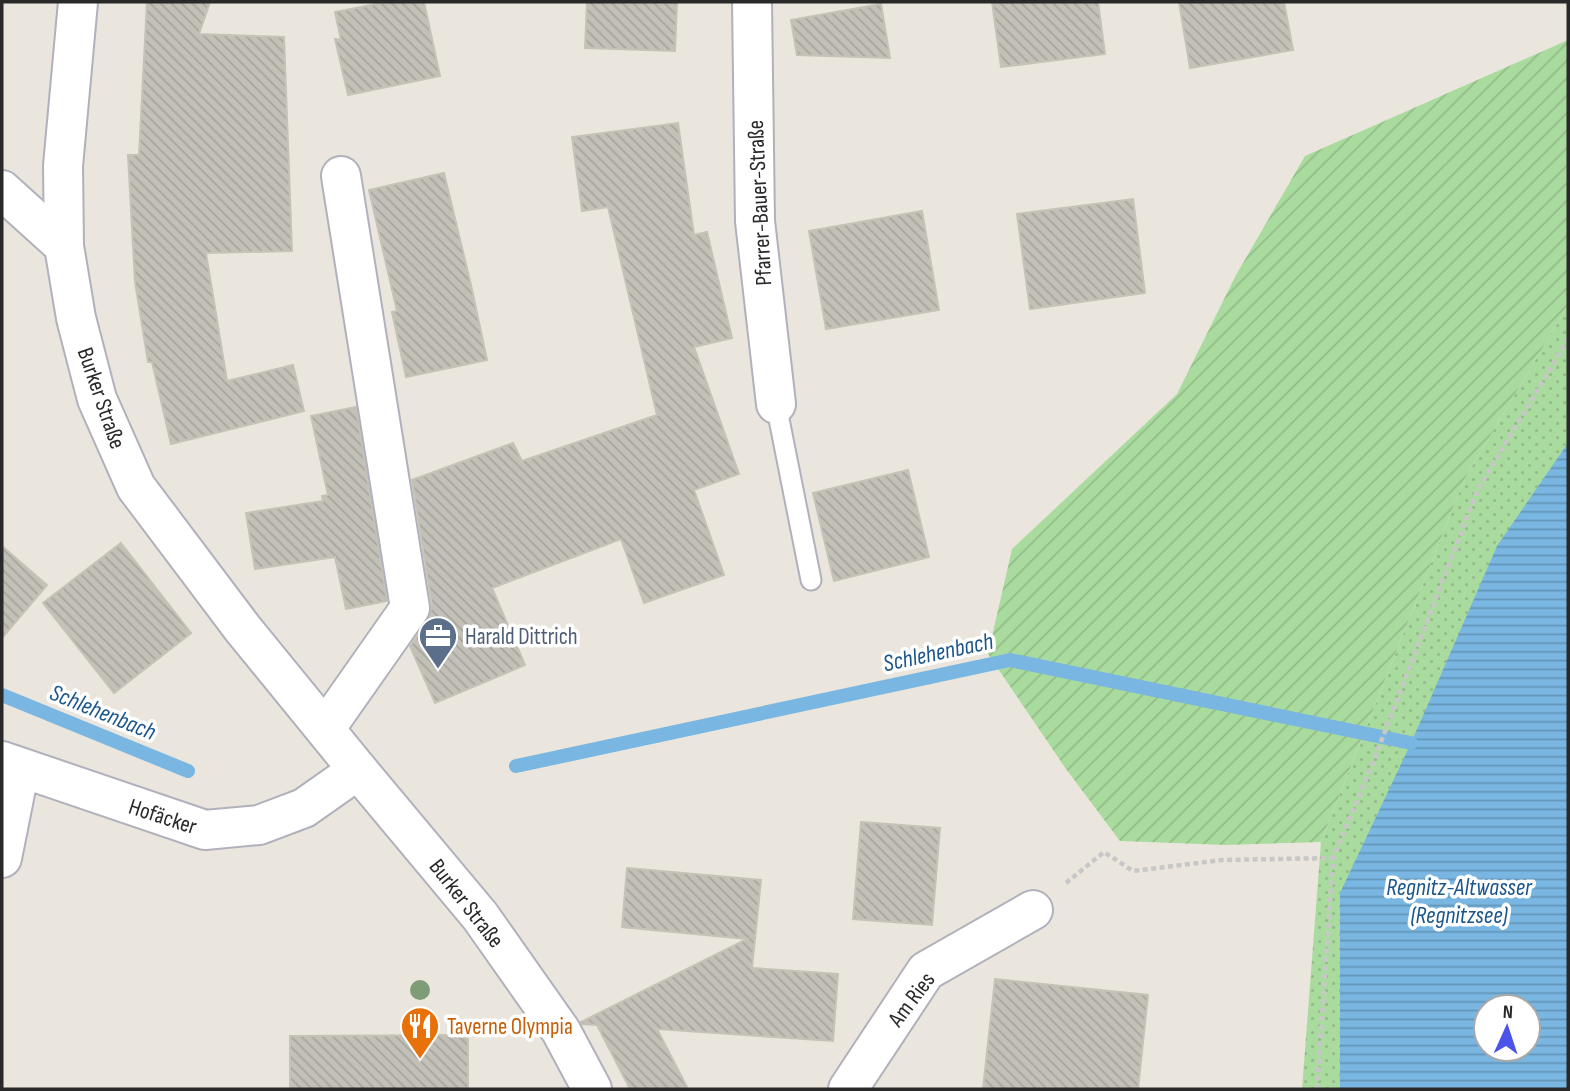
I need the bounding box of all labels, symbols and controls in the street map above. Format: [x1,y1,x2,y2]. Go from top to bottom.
street label: Pfarrer-Bauer-Straße [742,119,778,286]
street label: Burker Straße [71,344,131,453]
office icon: Harald Dittrich [417,615,459,670]
place label: Harald Dittrich [465,623,578,651]
water label: Schlehenbach [880,627,996,678]
water label: Schlehenbach [46,678,160,747]
street label: Hofäcker [125,793,201,841]
street label: Burker Straße [423,854,510,954]
water label: Regnitz-Altwasser (Regnitzsee) [1386,873,1533,930]
street label: Am Ries [882,967,941,1033]
north arrow [1472,993,1542,1063]
text: N [1502,1001,1513,1024]
restaurant icon: Taverne Olympia [399,1005,441,1060]
place label: Taverne Olympia [447,1013,573,1041]

